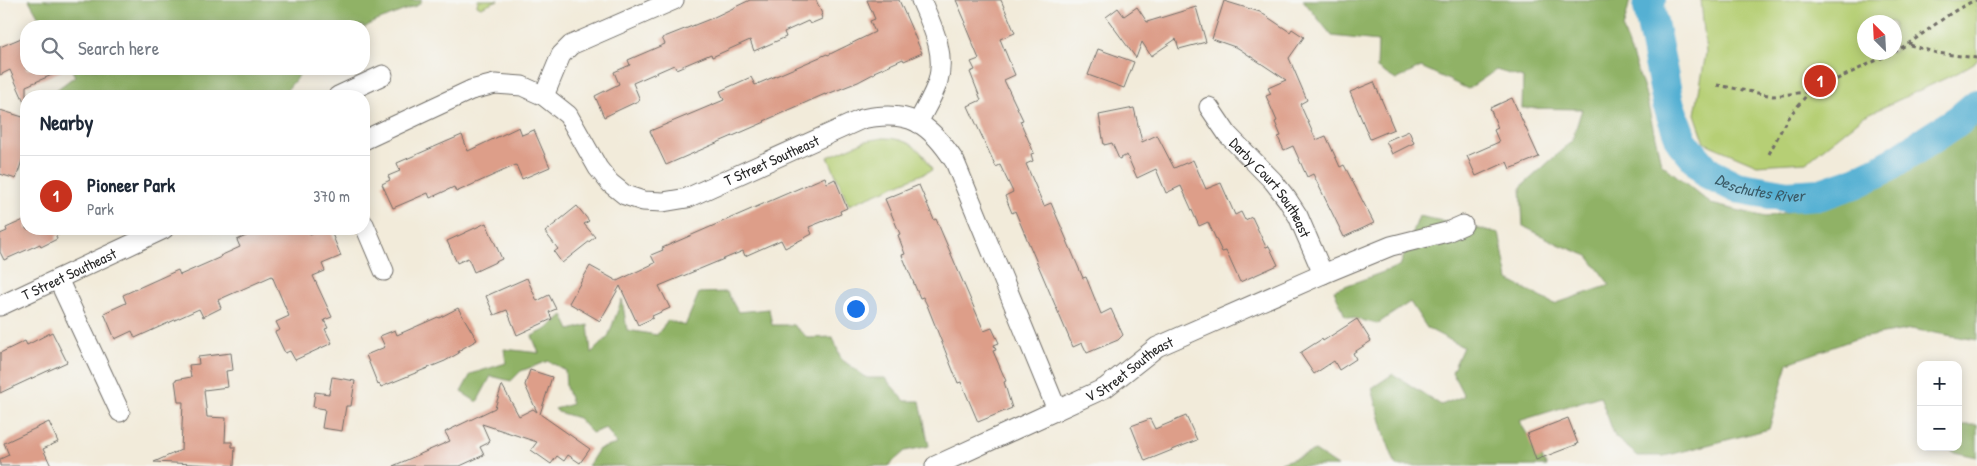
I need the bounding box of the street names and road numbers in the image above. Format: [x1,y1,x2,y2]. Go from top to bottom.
street label: T Street Southeast [721,129,823,190]
street label: Darby Court Southeast [1225,132,1317,241]
street label: T Street Southeast [18,242,120,305]
street label: V Street Southeast [1082,330,1177,406]

